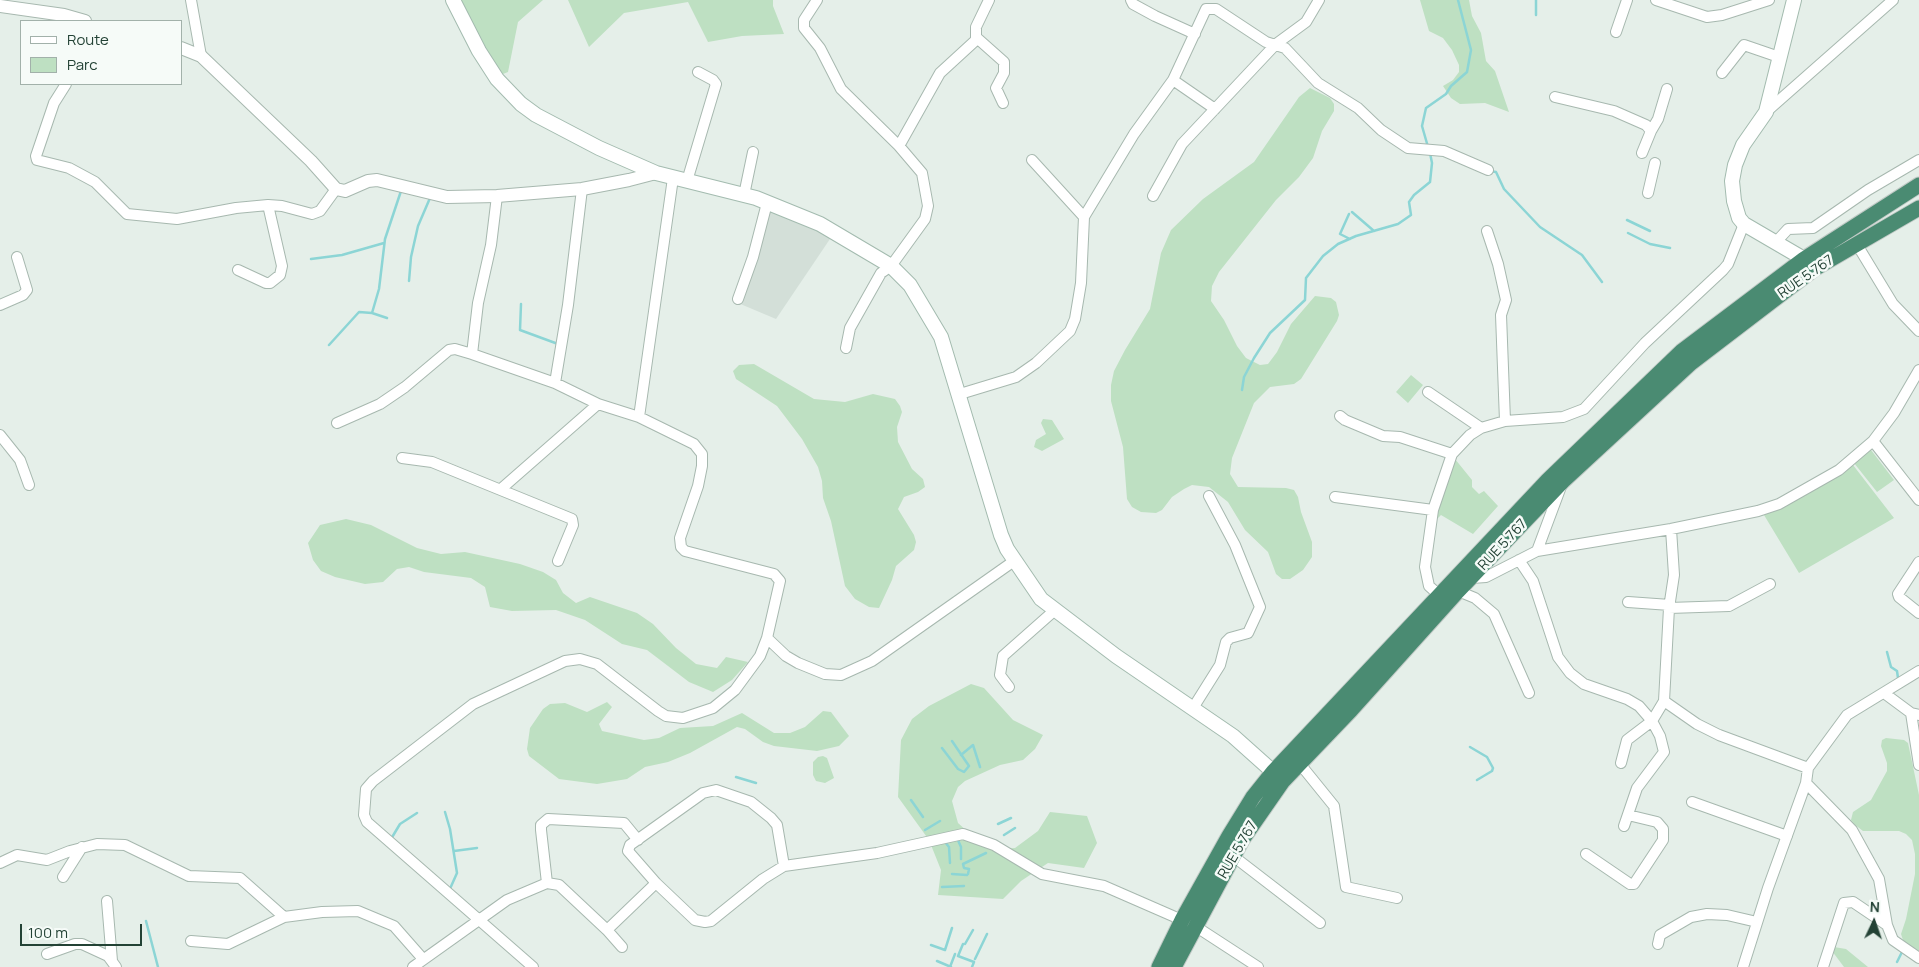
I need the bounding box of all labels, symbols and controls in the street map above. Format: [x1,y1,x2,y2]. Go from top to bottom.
legend [20,20,182,85]
text: Route [67,29,109,50]
text: Parc [67,54,98,75]
street label: RUE 5.767 [1775,252,1837,302]
street label: RUE 5.767 [1475,516,1531,574]
street label: RUE 5.767 [1215,818,1261,882]
north arrow [1849,897,1899,947]
text: N [1869,897,1880,916]
scale bar [22,914,145,946]
text: 100 m [28,922,68,943]

